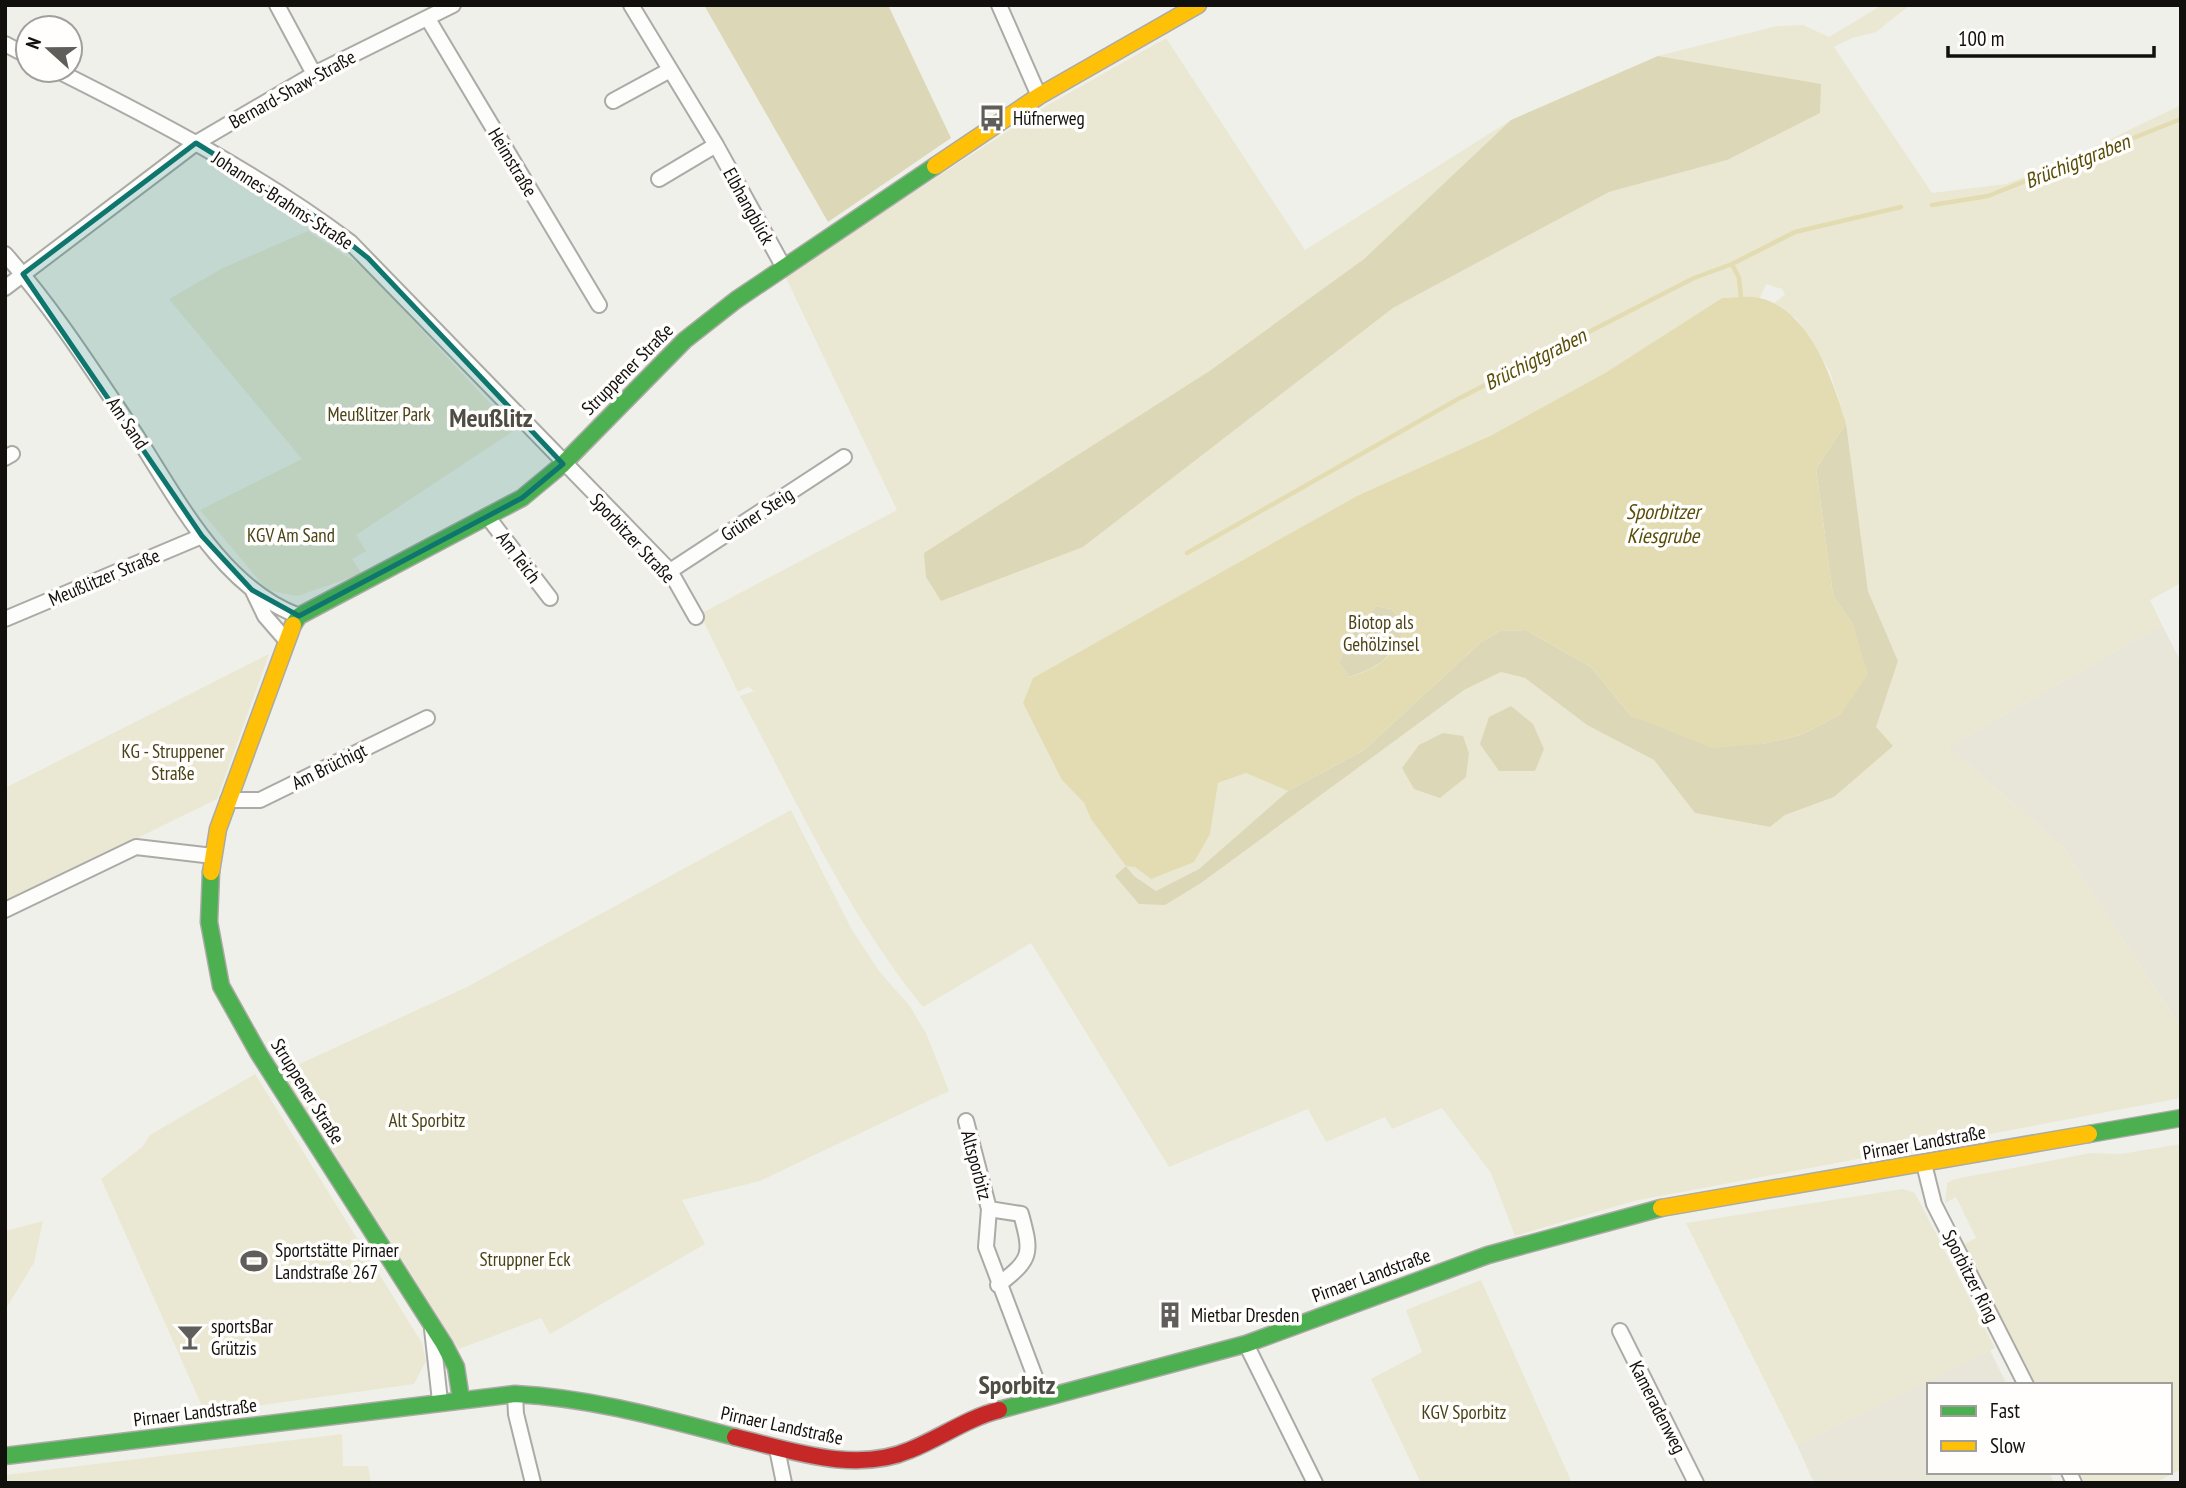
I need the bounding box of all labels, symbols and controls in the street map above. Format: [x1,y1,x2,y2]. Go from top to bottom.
north arrow [14,14,84,84]
scale bar [1948,14,2154,58]
text: 100 m [1958,25,2004,52]
text: N [20,34,46,52]
street label: Bernard-Shaw-Straße [225,44,360,134]
bus stop icon: Hüfnerweg [977,103,1007,133]
place label: Hüfnerweg [1013,106,1085,130]
street label: Heimstraße [483,123,543,201]
water label: Brüchigtgraben [2021,127,2135,194]
street label: Johannes-Brahms-Straße [207,145,358,255]
street label: Elbhangblick [718,163,780,249]
street label: Struppener Straße [576,318,678,420]
water label: Brüchigtgraben [1479,321,1592,396]
street label: Am Sand [102,392,154,454]
district label: Meußlitz [449,401,533,434]
park label: Meußlitzer Park [327,402,431,426]
street label: Grüner Steig [716,482,798,546]
street label: Sporbitzer Straße [585,488,681,588]
water label: Sporbitzer Kiesgrube [1626,498,1703,549]
park label: KGV Am Sand [247,523,335,547]
street label: Am Teich [492,526,546,588]
street label: Meußlitzer Straße [45,543,163,611]
park label: Biotop als Gehölzinsel [1343,610,1420,656]
street label: Am Brüchigt [288,737,371,794]
park label: KG - Struppener Straße [121,739,225,785]
street label: Struppener Straße [266,1034,350,1148]
park label: Alt Sporbitz [389,1108,466,1132]
street label: Pirnaer Landstraße [1861,1119,1987,1165]
street label: Altsporbitz [956,1128,998,1203]
street label: Sporbitzer Ring [1937,1226,2005,1326]
place label: Sportstätte Pirnaer Landstraße 267 [275,1238,400,1284]
street label: Pirnaer Landstraße [1309,1242,1434,1308]
sports icon: Sportstätte Pirnaer Landstraße 267 [239,1246,269,1276]
park label: Struppner Eck [479,1247,571,1271]
building icon: Mietbar Dresden [1155,1300,1185,1330]
place label: Mietbar Dresden [1191,1303,1299,1327]
place label: sportsBar Grützis [211,1314,274,1360]
bar icon: sportsBar Grützis [175,1322,205,1352]
street label: Kameradenweg [1624,1357,1692,1457]
district label: Sporbitz [978,1368,1056,1401]
legend [1927,1383,2172,1474]
street label: Pirnaer Landstraße [132,1392,258,1431]
text: Fast [1990,1397,2020,1424]
street label: Pirnaer Landstraße [719,1400,845,1450]
park label: KGV Sporbitz [1422,1400,1507,1424]
text: Slow [1990,1432,2026,1459]

